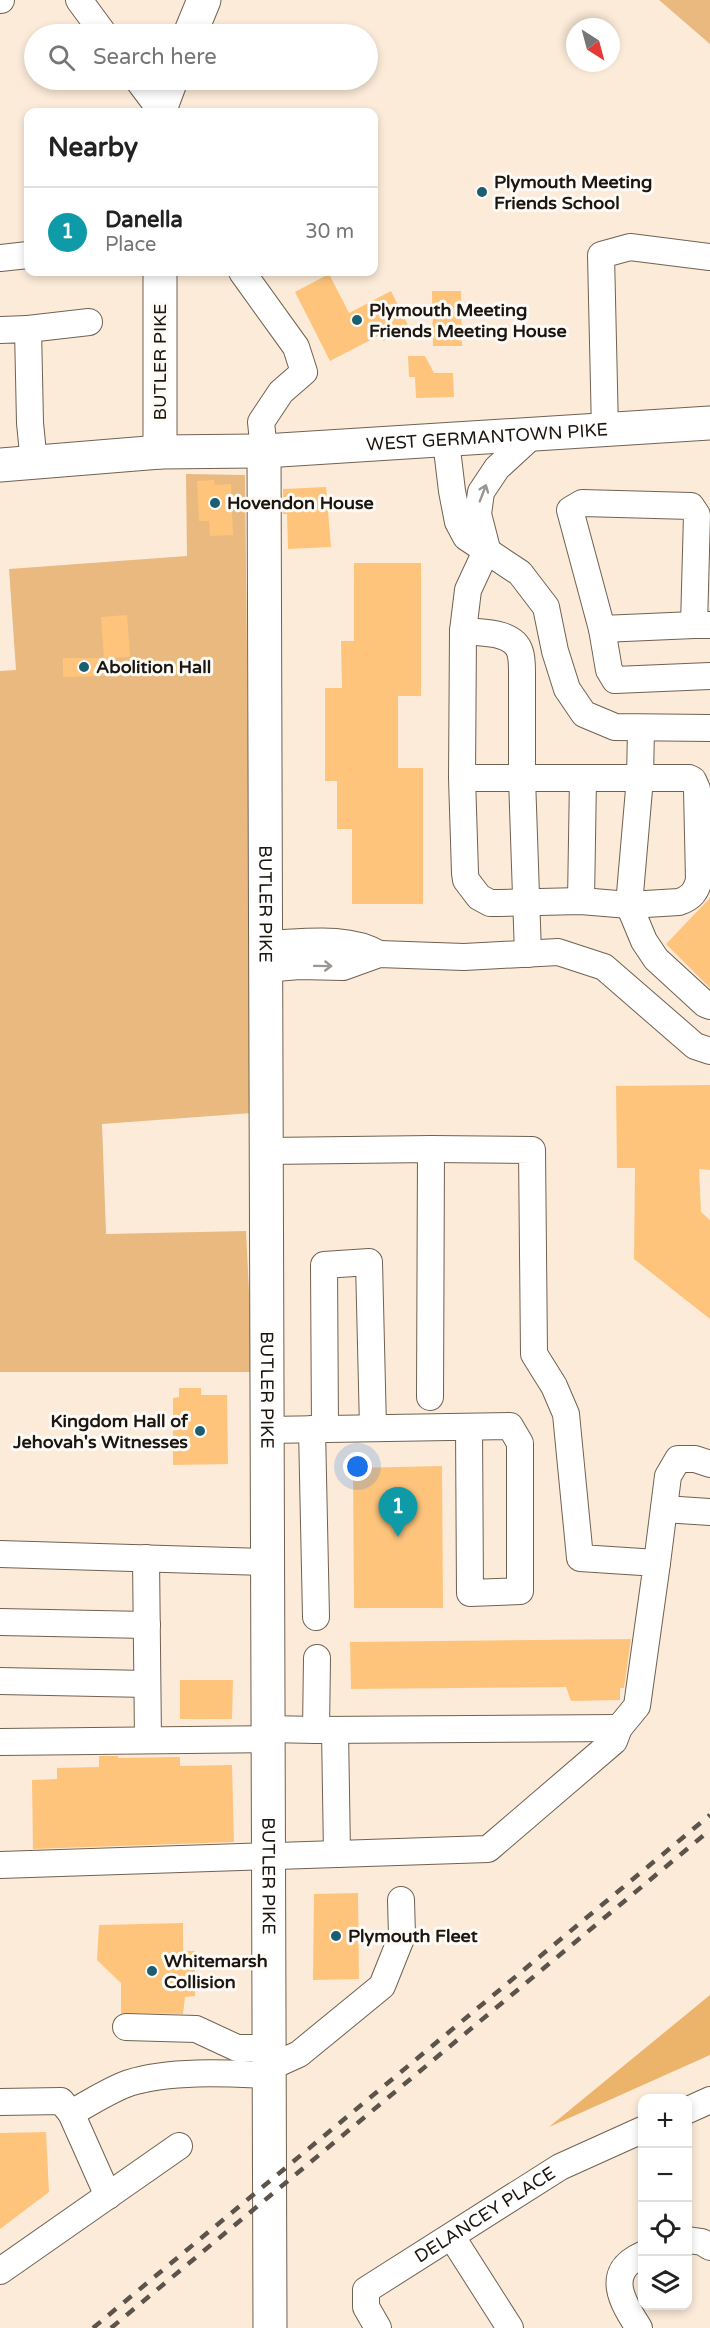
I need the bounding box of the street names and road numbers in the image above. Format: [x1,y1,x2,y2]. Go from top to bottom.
street label: BUTLER PIKE [149,303,171,421]
street label: WEST GERMANTOWN PIKE [365,418,609,456]
street label: BUTLER PIKE [254,845,277,963]
street label: BUTLER PIKE [256,1331,278,1449]
street label: BUTLER PIKE [257,1817,280,1935]
street label: DELANCEY PLACE [410,2162,559,2267]

